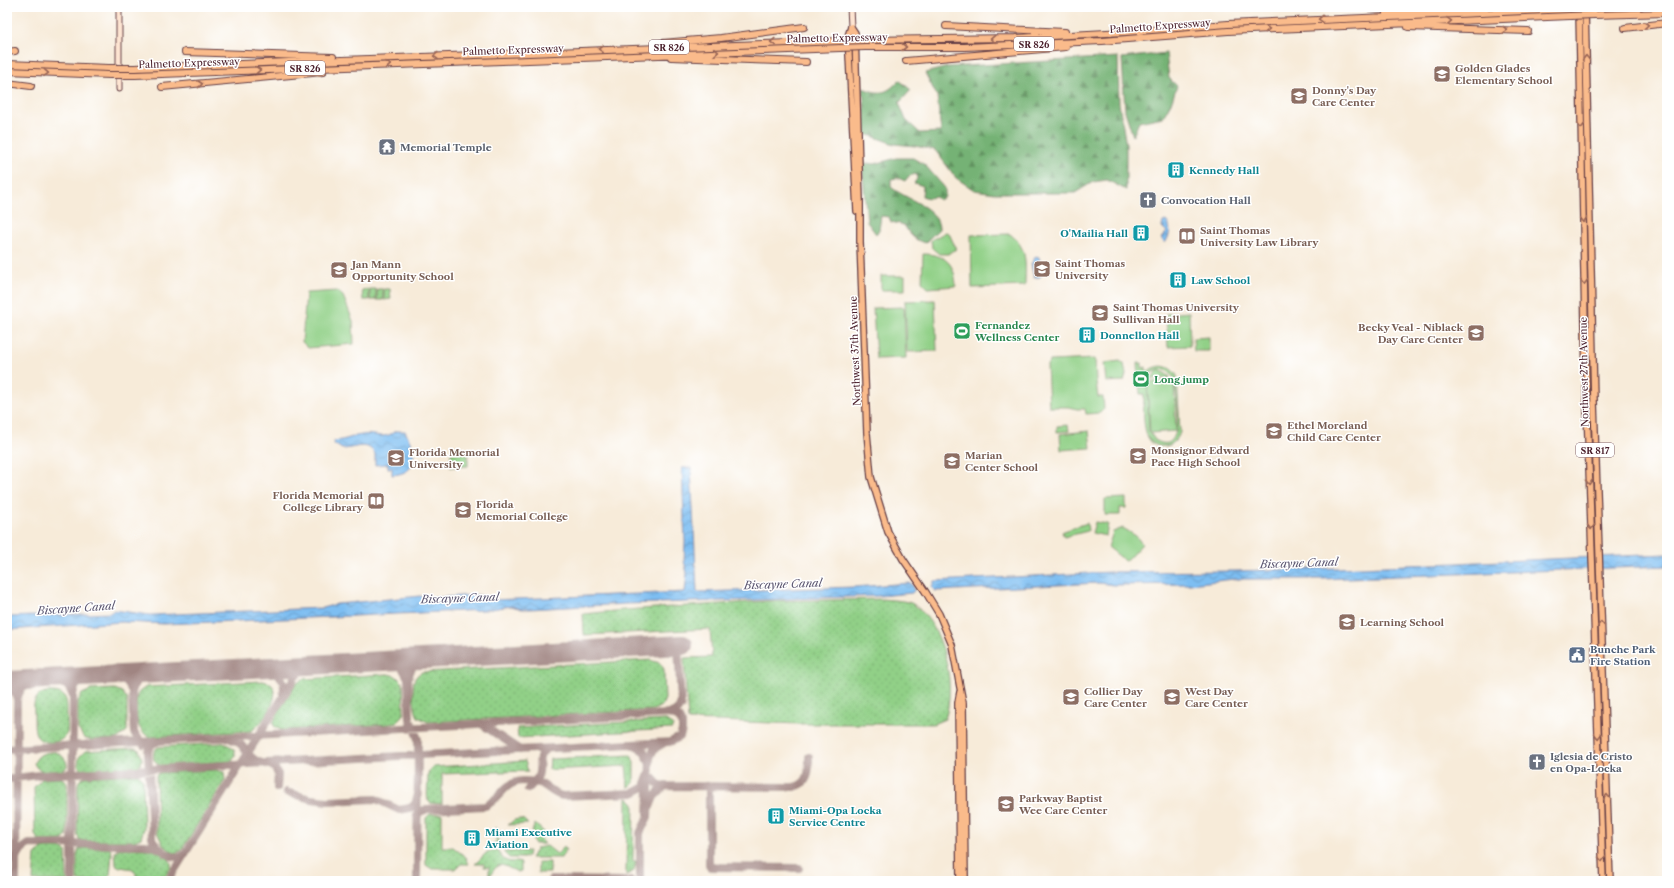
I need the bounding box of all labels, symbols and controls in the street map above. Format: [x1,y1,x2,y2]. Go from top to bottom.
one-way arrow [1318,15,1324,24]
street label: Palmetto Expressway [1109,16,1211,36]
one-way arrow [1446,17,1452,25]
one-way arrow [1643,21,1649,30]
one-way arrow [1264,25,1270,34]
one-way arrow [1502,26,1508,35]
street label: Palmetto Expressway [786,31,888,45]
one-way arrow [990,34,996,43]
road number: SR 826 [1014,37,1054,51]
one-way arrow [770,38,776,47]
road number: SR 826 [649,40,689,54]
street label: Palmetto Expressway [462,42,564,58]
one-way arrow [901,43,907,51]
one-way arrow [598,45,604,54]
one-way arrow [713,48,719,56]
one-way arrow [433,52,439,60]
street label: Palmetto Expressway [138,55,240,71]
one-way arrow [1582,55,1590,61]
road number: SR 826 [285,61,325,75]
one-way arrow [385,61,391,69]
place label: Golden Glades Elementary School [1455,62,1553,87]
school or university icon: Golden Glades Elementary School [1432,64,1452,84]
one-way arrow [255,66,261,74]
one-way arrow [43,69,49,78]
one-way arrow [197,79,203,88]
place label: Donny's Day Care Center [1312,84,1377,109]
school or university icon: Donny's Day Care Center [1289,86,1309,106]
one-way arrow [1577,123,1585,129]
temple icon: Memorial Temple [377,137,397,157]
place label: Memorial Temple [400,141,492,154]
building icon: Kennedy Hall [1166,160,1186,180]
place label: Kennedy Hall [1189,164,1260,177]
church icon: Convocation Hall [1138,190,1158,210]
place label: Convocation Hall [1161,194,1251,207]
one-way arrow [1579,217,1587,223]
building icon: O'Mailia Hall [1131,223,1151,243]
place label: Saint Thomas University Law Library [1200,224,1319,249]
library icon: Saint Thomas University Law Library [1177,226,1197,246]
place label: O'Mailia Hall [1060,227,1128,240]
place label: Saint Thomas University [1055,257,1125,282]
place label: Jan Mann Opportunity School [350,258,454,283]
school or university icon: Saint Thomas University [1032,259,1052,279]
school or university icon: Jan Mann Opportunity School [329,260,349,280]
building icon: Law School [1168,270,1188,290]
place label: Law School [1191,274,1251,287]
one-way arrow [1580,279,1588,285]
street label: Northwest 37th Avenue [847,295,863,406]
place label: Saint Thomas University Sullivan Hall [1113,301,1240,326]
school or university icon: Saint Thomas University Sullivan Hall [1090,303,1110,323]
street label: Northwest 27th Avenue [1577,316,1591,427]
place label: Fernandez Wellness Center [974,319,1060,344]
sports icon: Fernandez Wellness Center [952,321,972,341]
place label: Becky Veal - Niblack Day Care Center [1358,321,1463,346]
school or university icon: Becky Veal - Niblack Day Care Center [1466,323,1486,343]
building icon: Donnellon Hall [1077,325,1097,345]
place label: Donnellon Hall [1100,329,1180,342]
sports icon: Long jump [1131,369,1151,389]
place label: Long jump [1154,373,1209,386]
place label: Ethel Moreland Child Care Center [1287,419,1381,444]
school or university icon: Ethel Moreland Child Care Center [1264,421,1284,441]
road number: SR 817 [1576,443,1614,457]
place label: Monsignor Edward Pace High School [1151,444,1250,469]
place label: Florida Memorial University [409,446,500,471]
school or university icon: Monsignor Edward Pace High School [1128,446,1148,466]
school or university icon: Florida Memorial University [386,448,406,468]
place label: Marian Center School [965,449,1039,474]
school or university icon: Marian Center School [942,451,962,471]
one-way arrow [1585,479,1594,485]
place label: Florida Memorial College Library [273,489,364,514]
library icon: Florida Memorial College Library [366,491,386,511]
place label: Florida Memorial College [476,498,568,523]
school or university icon: Florida Memorial College [453,500,473,520]
one-way arrow [1586,524,1595,530]
water label: Biscayne Canal [1259,555,1340,571]
water label: Biscayne Canal [743,576,824,592]
water label: Biscayne Canal [420,590,501,606]
water label: Biscayne Canal [36,598,117,618]
school or university icon: Learning School [1337,612,1357,632]
place label: Learning School [1360,616,1445,629]
one-way arrow [1596,621,1605,627]
place label: Bunche Park Fire Station [1590,643,1656,668]
public building icon: Bunche Park Fire Station [1567,645,1587,665]
place label: Collier Day Care Center [1084,685,1147,710]
place label: West Day Care Center [1184,685,1248,710]
school or university icon: Collier Day Care Center [1061,687,1081,707]
school or university icon: West Day Care Center [1162,687,1182,707]
one-way arrow [1593,733,1602,739]
place label: Iglesia de Cristo en Opa-Locka [1550,750,1632,775]
church icon: Iglesia de Cristo en Opa-Locka [1527,752,1547,772]
place label: Parkway Baptist Wee Care Center [1018,792,1107,817]
school or university icon: Parkway Baptist Wee Care Center [996,794,1016,814]
one-way arrow [1603,794,1611,800]
place label: Miami-Opa Locka Service Centre [789,804,882,829]
building icon: Miami-Opa Locka Service Centre [766,806,786,826]
place label: Miami Executive Aviation [484,826,572,851]
building icon: Miami Executive Aviation [462,828,482,848]
one-way arrow [1598,856,1606,862]

